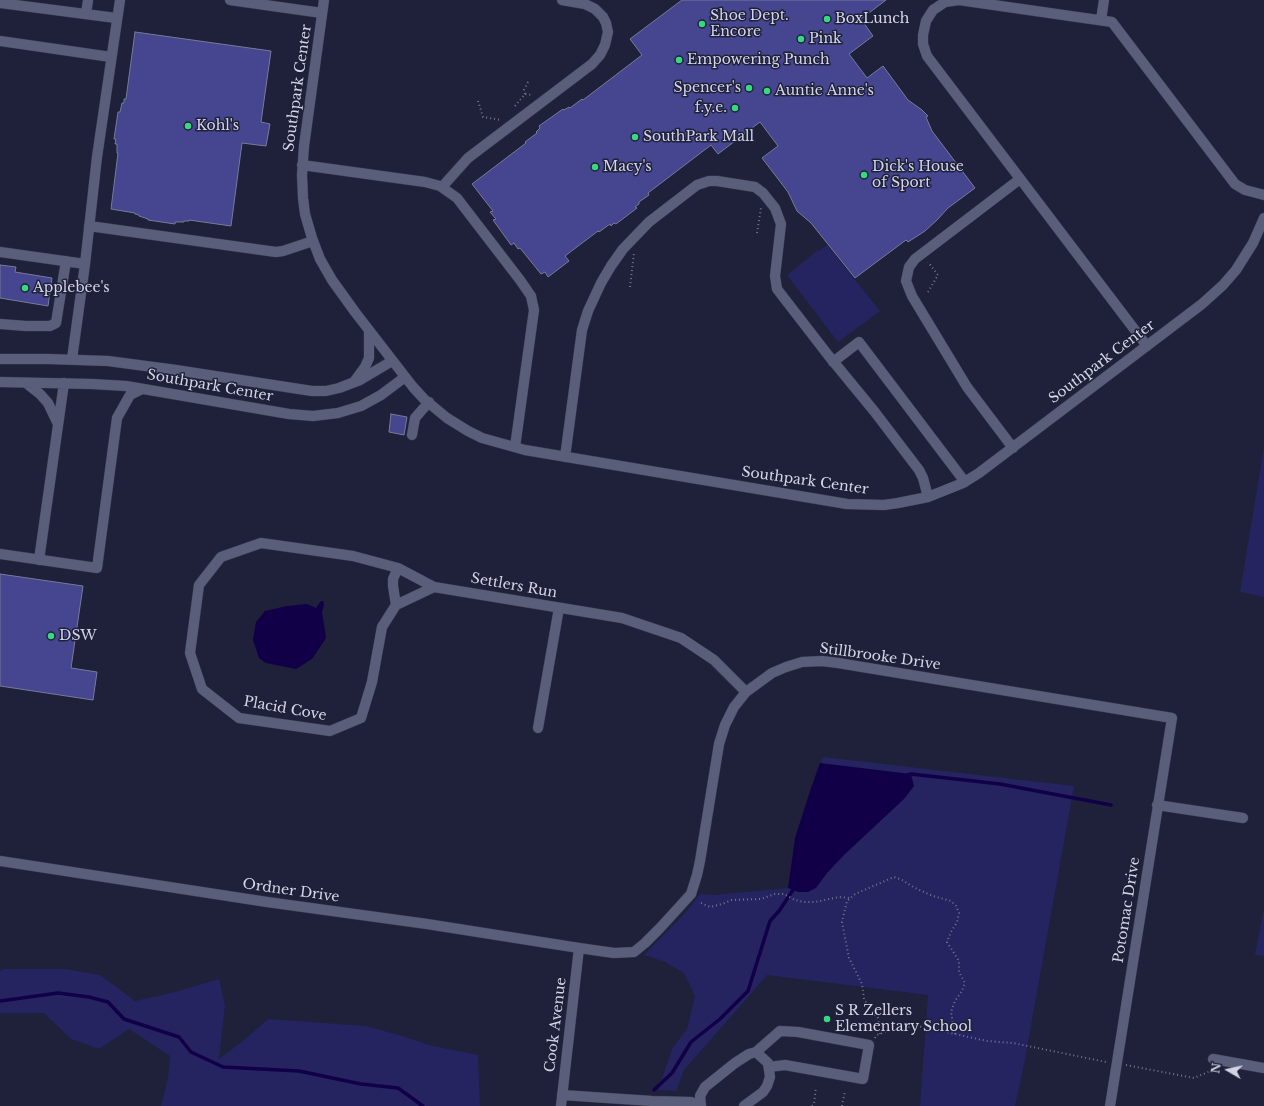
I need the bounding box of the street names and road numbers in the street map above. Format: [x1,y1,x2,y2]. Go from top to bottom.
street label: Southpark Center [281,23,315,153]
street label: Southpark Center [1046,317,1158,407]
street label: Southpark Center [146,367,274,405]
street label: Southpark Center [740,464,870,498]
street label: Settlers Run [470,570,558,602]
street label: Stillbrooke Drive [818,640,942,674]
street label: Placid Cove [242,693,328,725]
street label: Potomac Drive [1110,856,1144,964]
street label: Ordner Drive [242,876,340,906]
street label: Cook Avenue [542,977,570,1073]

